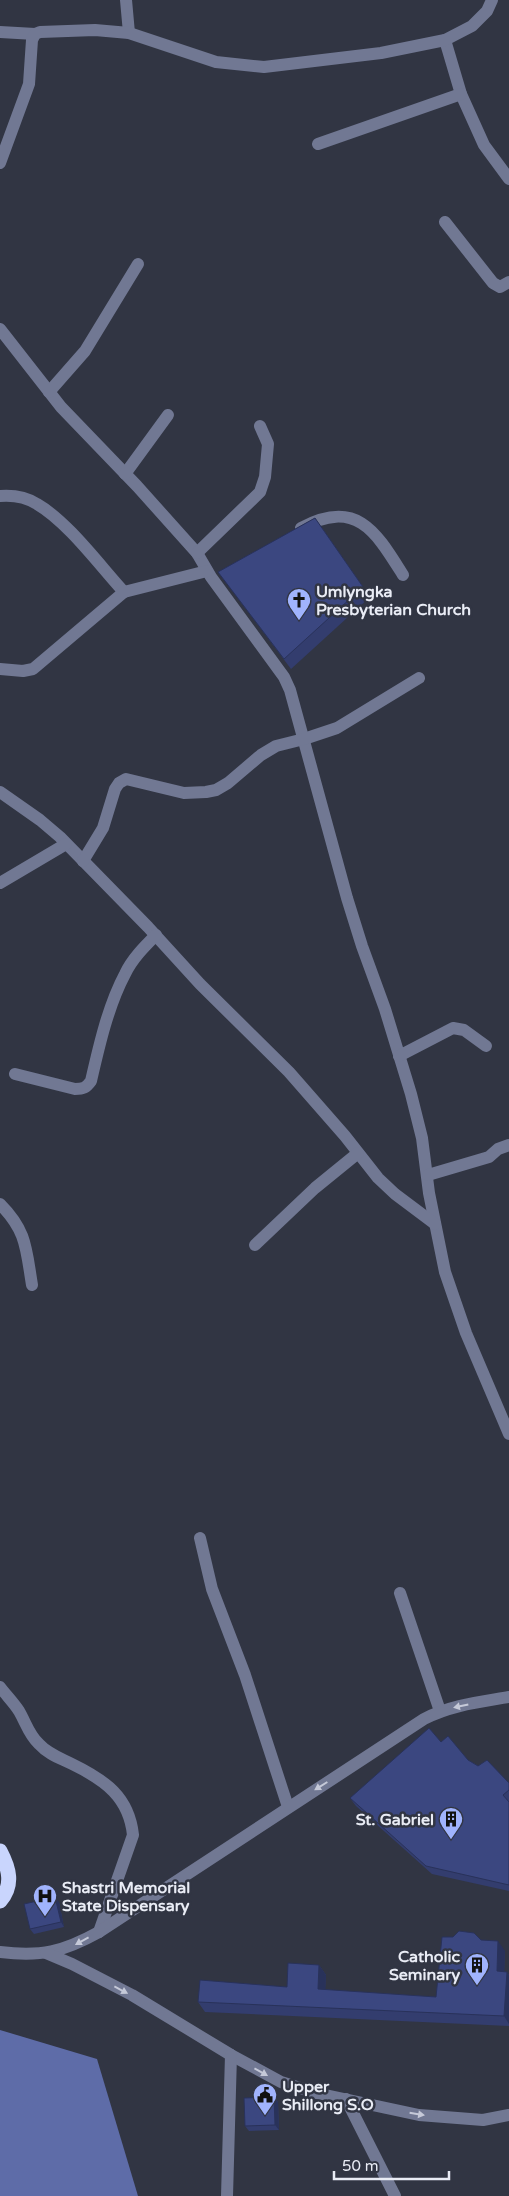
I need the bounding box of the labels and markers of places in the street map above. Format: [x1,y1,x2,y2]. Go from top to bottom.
place label: Umlyngka Presbyterian Church [316,582,471,620]
church icon: Umlyngka Presbyterian Church [286,587,312,621]
building icon: St. Gabriel [438,1806,464,1840]
place label: St. Gabriel [356,1810,434,1830]
place label: Shastri Memorial State Dispensary [62,1878,190,1916]
hospital icon: Shastri Memorial State Dispensary [32,1883,58,1917]
place label: Catholic Seminary [389,1947,460,1985]
building icon: Catholic Seminary [464,1952,490,1986]
place label: Upper Shillong S.O [282,2077,374,2115]
public building icon: Upper Shillong S.O [252,2082,278,2116]

